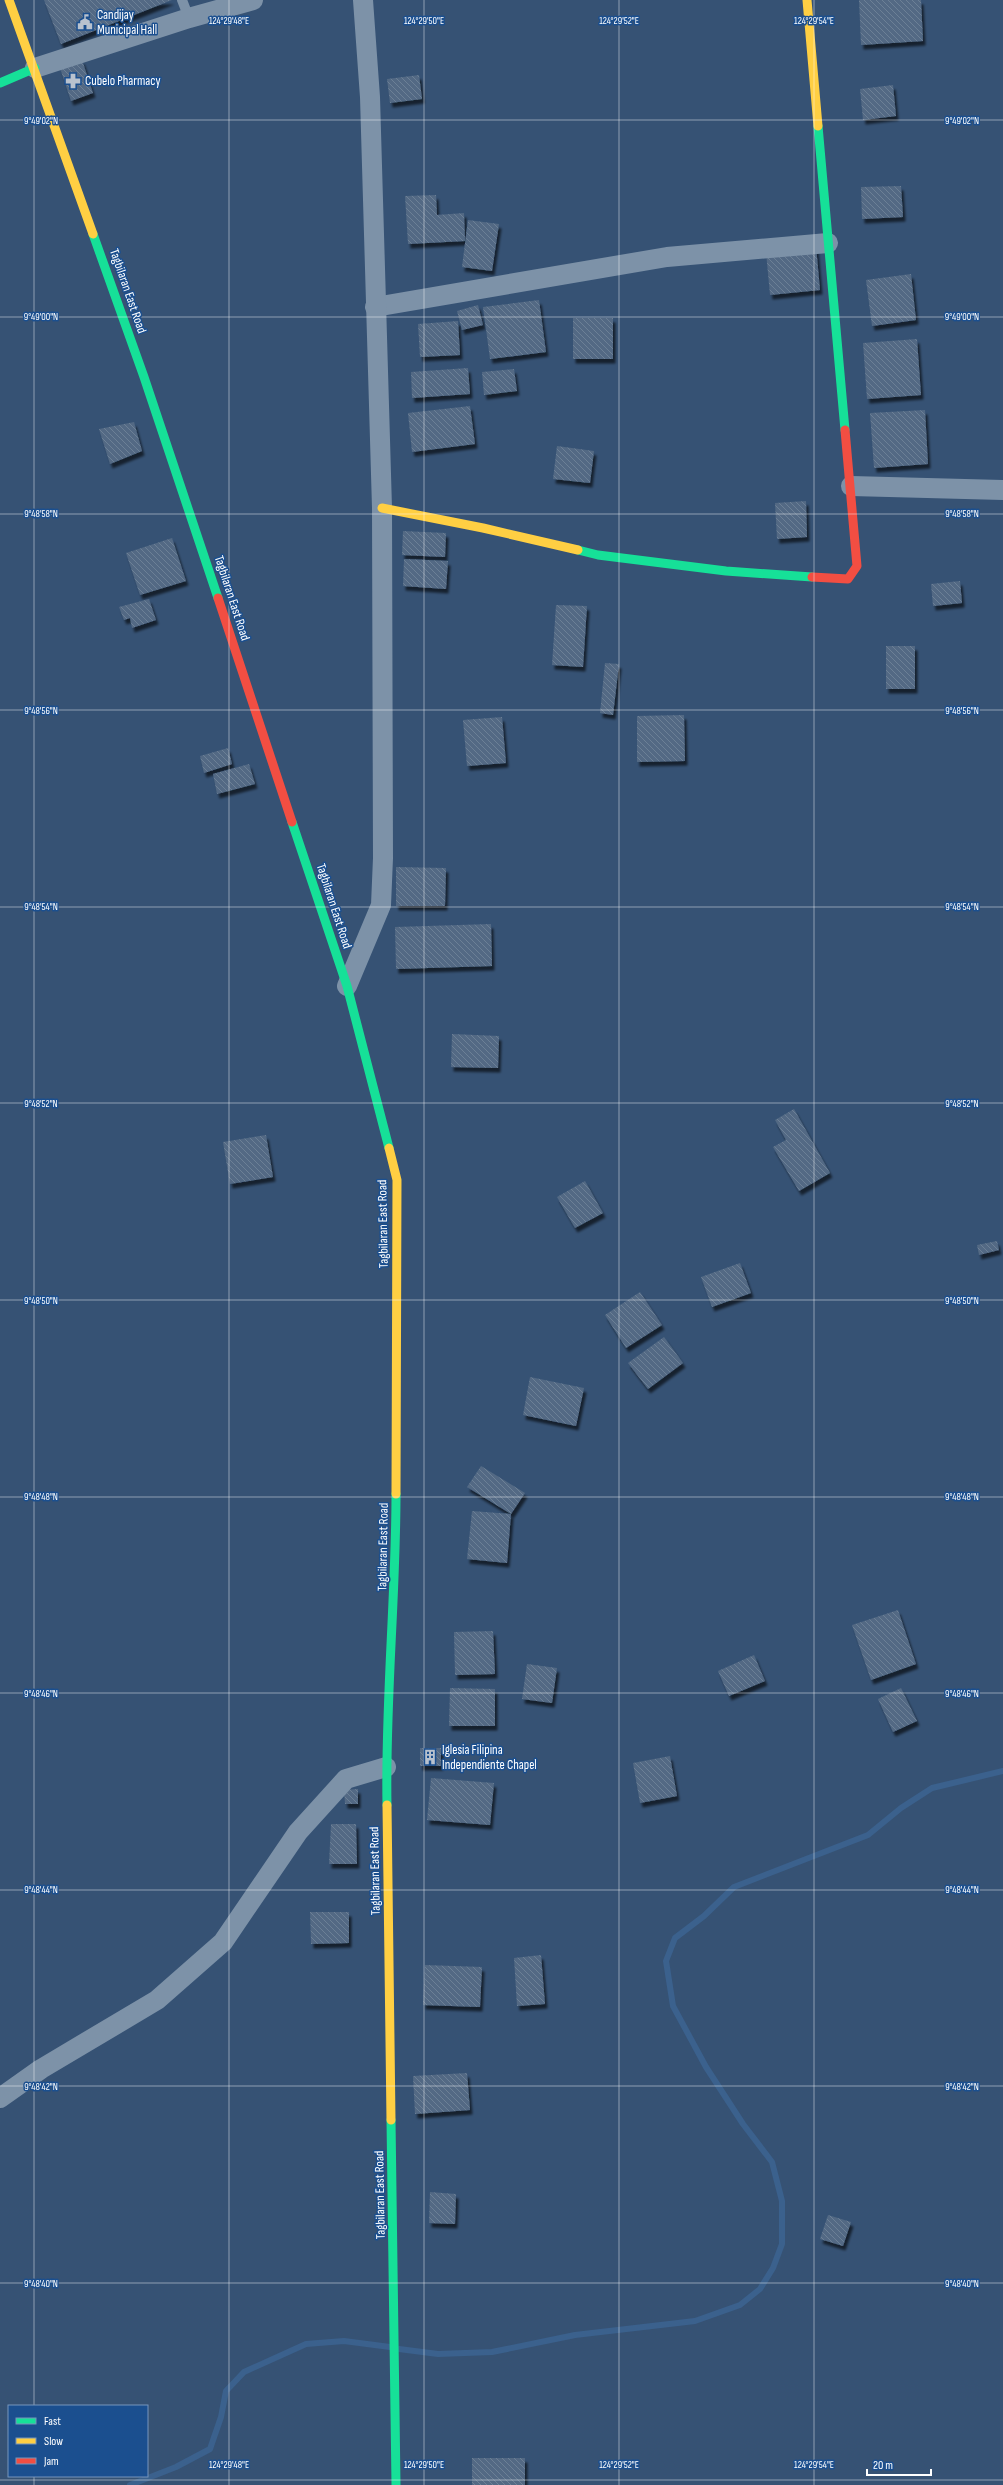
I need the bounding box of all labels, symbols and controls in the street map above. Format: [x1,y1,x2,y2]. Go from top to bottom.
place label: Candijay Municipal Hall [97,7,157,38]
public building icon: Candijay Municipal Hall [76,13,94,31]
text: 124°29'48"E [209,15,249,27]
text: 124°29'50"E [404,15,444,27]
text: 124°29'52"E [599,15,639,27]
text: 124°29'54"E [794,15,834,27]
pharmacy icon: Cubelo Pharmacy [64,72,82,90]
place label: Cubelo Pharmacy [85,73,160,89]
text: 9°49'02"N [24,115,58,127]
text: 9°49'02"N [945,115,979,127]
street label: Tagbilaran East Road [106,247,150,335]
text: 9°49'00"N [24,311,58,323]
text: 9°49'00"N [945,311,979,323]
text: 9°48'58"N [24,508,58,520]
text: 9°48'58"N [945,508,979,520]
street label: Tagbilaran East Road [211,553,253,643]
text: 9°48'56"N [24,705,58,717]
text: 9°48'56"N [945,705,979,717]
street label: Tagbilaran East Road [313,861,355,951]
text: 9°48'54"N [24,901,58,913]
text: 9°48'54"N [945,901,979,913]
text: 9°48'52"N [24,1098,58,1110]
text: 9°48'52"N [945,1098,979,1110]
street label: Tagbilaran East Road [374,1180,392,1268]
text: 9°48'50"N [24,1295,58,1307]
text: 9°48'50"N [945,1295,979,1307]
text: 9°48'48"N [24,1491,58,1503]
text: 9°48'48"N [945,1491,979,1503]
street label: Tagbilaran East Road [374,1503,392,1591]
text: 9°48'46"N [24,1688,58,1700]
text: 9°48'46"N [945,1688,979,1700]
place label: Iglesia Filipina Independiente Chapel [442,1742,537,1773]
building icon: Iglesia Filipina Independiente Chapel [421,1748,439,1766]
street label: Tagbilaran East Road [366,1827,384,1915]
text: 9°48'44"N [24,1884,58,1896]
text: 9°48'44"N [945,1884,979,1896]
text: 9°48'42"N [24,2081,58,2093]
text: 9°48'42"N [945,2081,979,2093]
street label: Tagbilaran East Road [371,2151,389,2239]
text: 9°48'40"N [24,2278,58,2290]
text: 9°48'40"N [945,2278,979,2290]
legend [8,2405,148,2477]
text: Fast [44,2414,61,2429]
text: Slow [44,2434,63,2449]
scale bar [867,2451,931,2477]
text: Jam [43,2454,59,2469]
text: 20 m [873,2458,893,2473]
text: 124°29'48"E [209,2459,249,2471]
text: 124°29'50"E [404,2459,444,2471]
text: 124°29'52"E [599,2459,639,2471]
text: 124°29'54"E [794,2459,834,2471]

